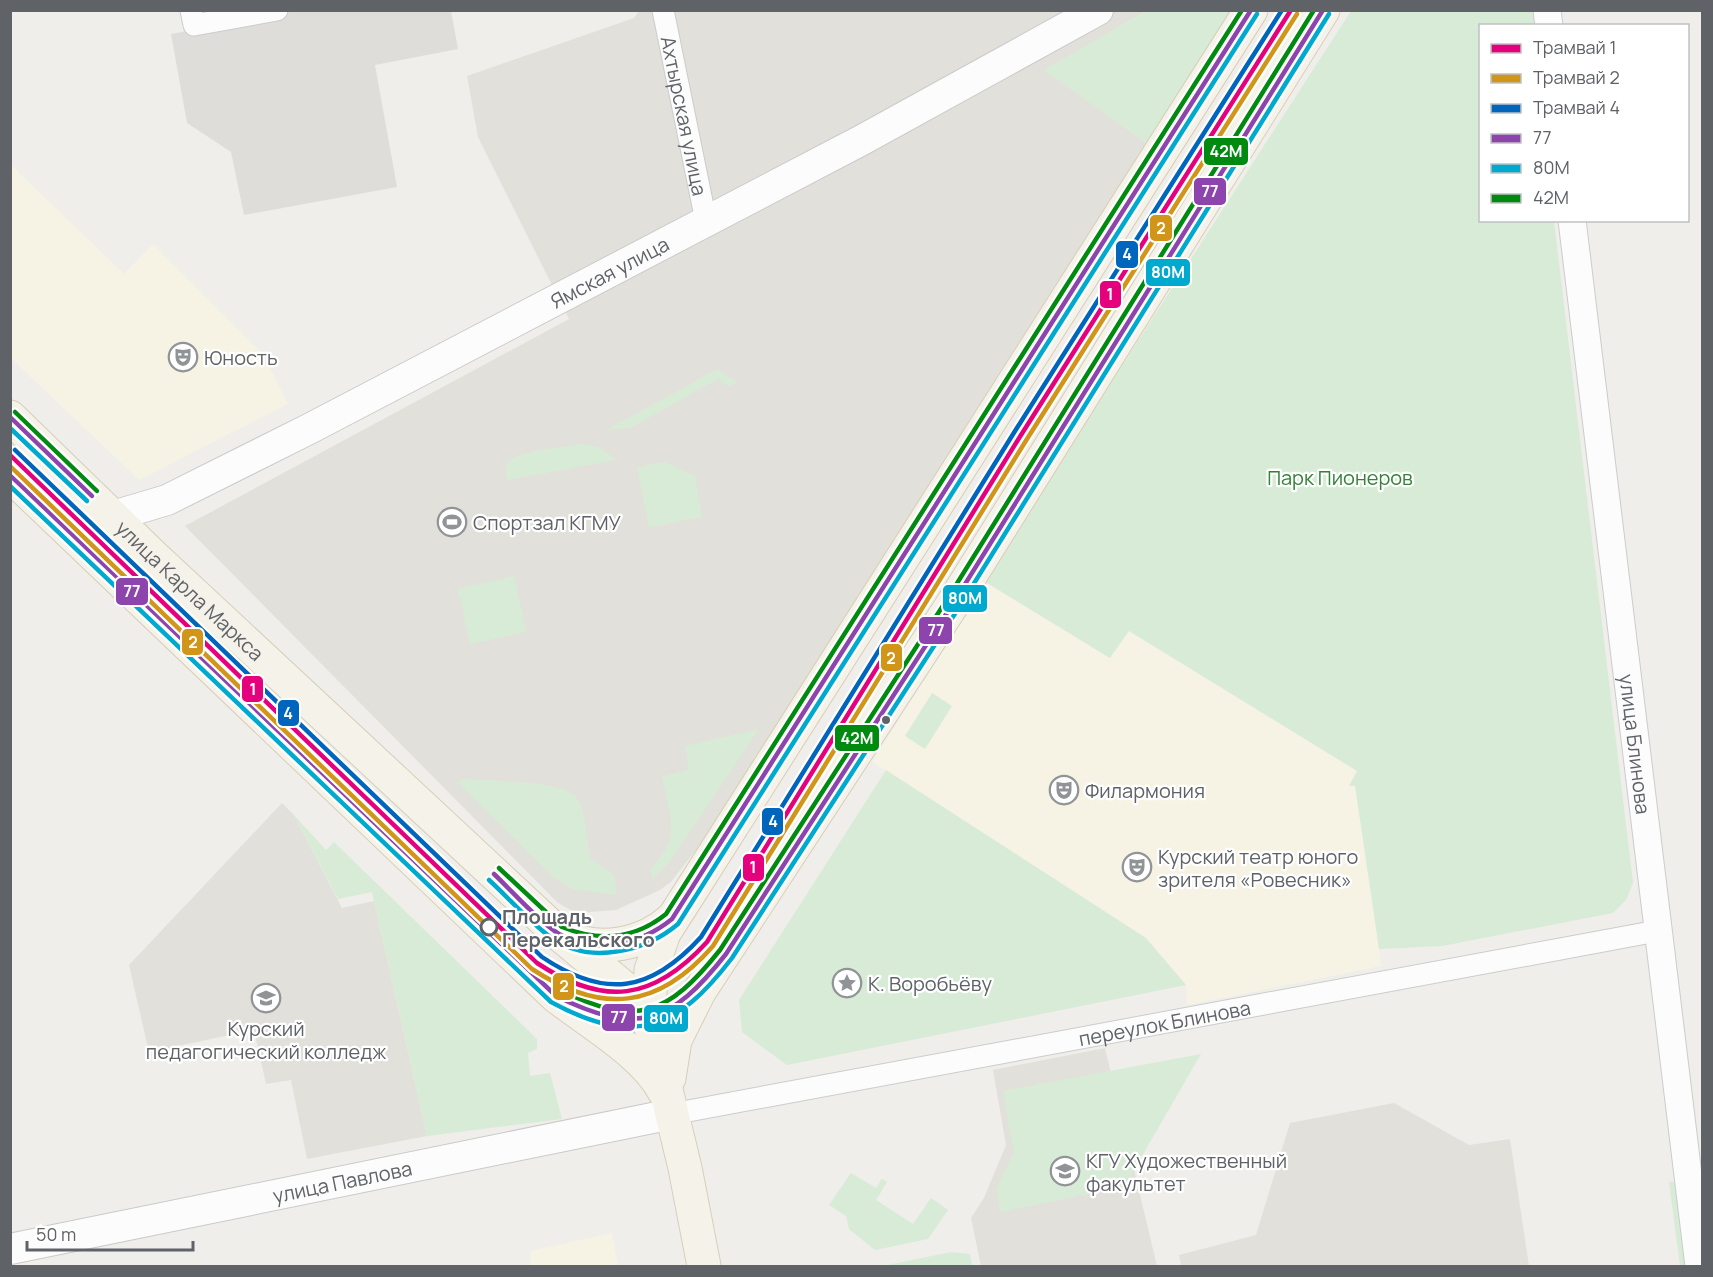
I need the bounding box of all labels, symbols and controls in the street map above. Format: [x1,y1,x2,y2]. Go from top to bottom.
legend [1479,24,1689,222]
street label: Ахтырская улица [655,34,714,198]
text: Трамвай 1 [1533,35,1616,59]
text: Трамвай 2 [1533,65,1620,89]
text: Трамвай 4 [1533,95,1620,119]
text: 77 [1533,125,1552,149]
line badge: 42M [1203,137,1249,166]
text: 42M [1210,140,1242,162]
text: 80М [1533,155,1570,179]
line badge: 77 [1193,177,1227,206]
text: 77 [1201,180,1219,202]
text: 42M [1533,185,1569,209]
line badge: 2 [1149,214,1173,242]
text: 2 [1156,217,1166,239]
street label: Ямская улица [545,230,673,314]
line badge: 4 [1115,240,1139,269]
text: 4 [1122,243,1132,265]
line badge: 80М [1145,258,1191,287]
text: 80М [1151,261,1185,283]
line badge: 1 [1099,280,1122,309]
text: 1 [1106,283,1114,305]
theatre icon: Юность [167,341,199,373]
place label: Юность [204,344,278,371]
park label: Парк Пионеров [1267,464,1413,491]
sports icon: Спортзал КГМУ [436,506,468,538]
place label: Спортзал КГМУ [473,509,622,536]
street label: улица Карла Маркса [110,514,270,666]
line badge: 77 [115,577,149,606]
text: 77 [123,580,141,602]
line badge: 80М [942,584,988,613]
text: 80М [948,587,982,609]
line badge: 77 [918,616,953,645]
text: 77 [927,619,945,641]
line badge: 2 [181,628,204,656]
text: 2 [188,631,198,653]
line badge: 2 [880,643,903,672]
text: 2 [886,647,896,669]
street label: улица Блинова [1614,673,1658,816]
line badge: 1 [241,675,264,703]
text: 1 [249,678,257,700]
line badge: 4 [277,699,300,727]
text: 4 [283,702,293,724]
unlabelled marker [880,714,892,726]
line badge: 42M [834,724,880,752]
text: 42M [841,727,873,749]
theatre icon: Филармония [1048,774,1080,806]
place label: Филармония [1085,777,1205,804]
line badge: 4 [761,807,784,836]
text: 4 [768,810,778,832]
place label: Курский театр юного зрителя «Ровесник» [1158,843,1358,893]
theatre icon: Курский театр юного зрителя «Ровесник» [1121,851,1153,883]
line badge: 1 [742,853,765,882]
text: 1 [749,856,757,878]
place label: Площадь Перекальского [502,903,655,953]
marker: Площадь Перекальского [480,918,498,936]
place icon: К. Воробьёву [831,967,863,999]
place label: К. Воробьёву [868,970,992,997]
line badge: 2 [552,972,575,1001]
text: 2 [559,975,569,997]
school or university icon: Курский педагогический колледж [250,982,282,1014]
street label: переулок Блинова [1076,993,1253,1052]
line badge: 77 [601,1003,636,1032]
line badge: 80М [643,1004,689,1033]
text: 77 [610,1006,628,1028]
text: 80М [649,1007,683,1029]
place label: Курский педагогический колледж [146,1015,386,1065]
place label: КГУ Художественный факультет [1086,1147,1287,1197]
street label: улица Павлова [270,1154,414,1209]
school or university icon: КГУ Художественный факультет [1049,1155,1081,1187]
scale bar [27,1214,194,1252]
text: 50 m [36,1222,76,1246]

